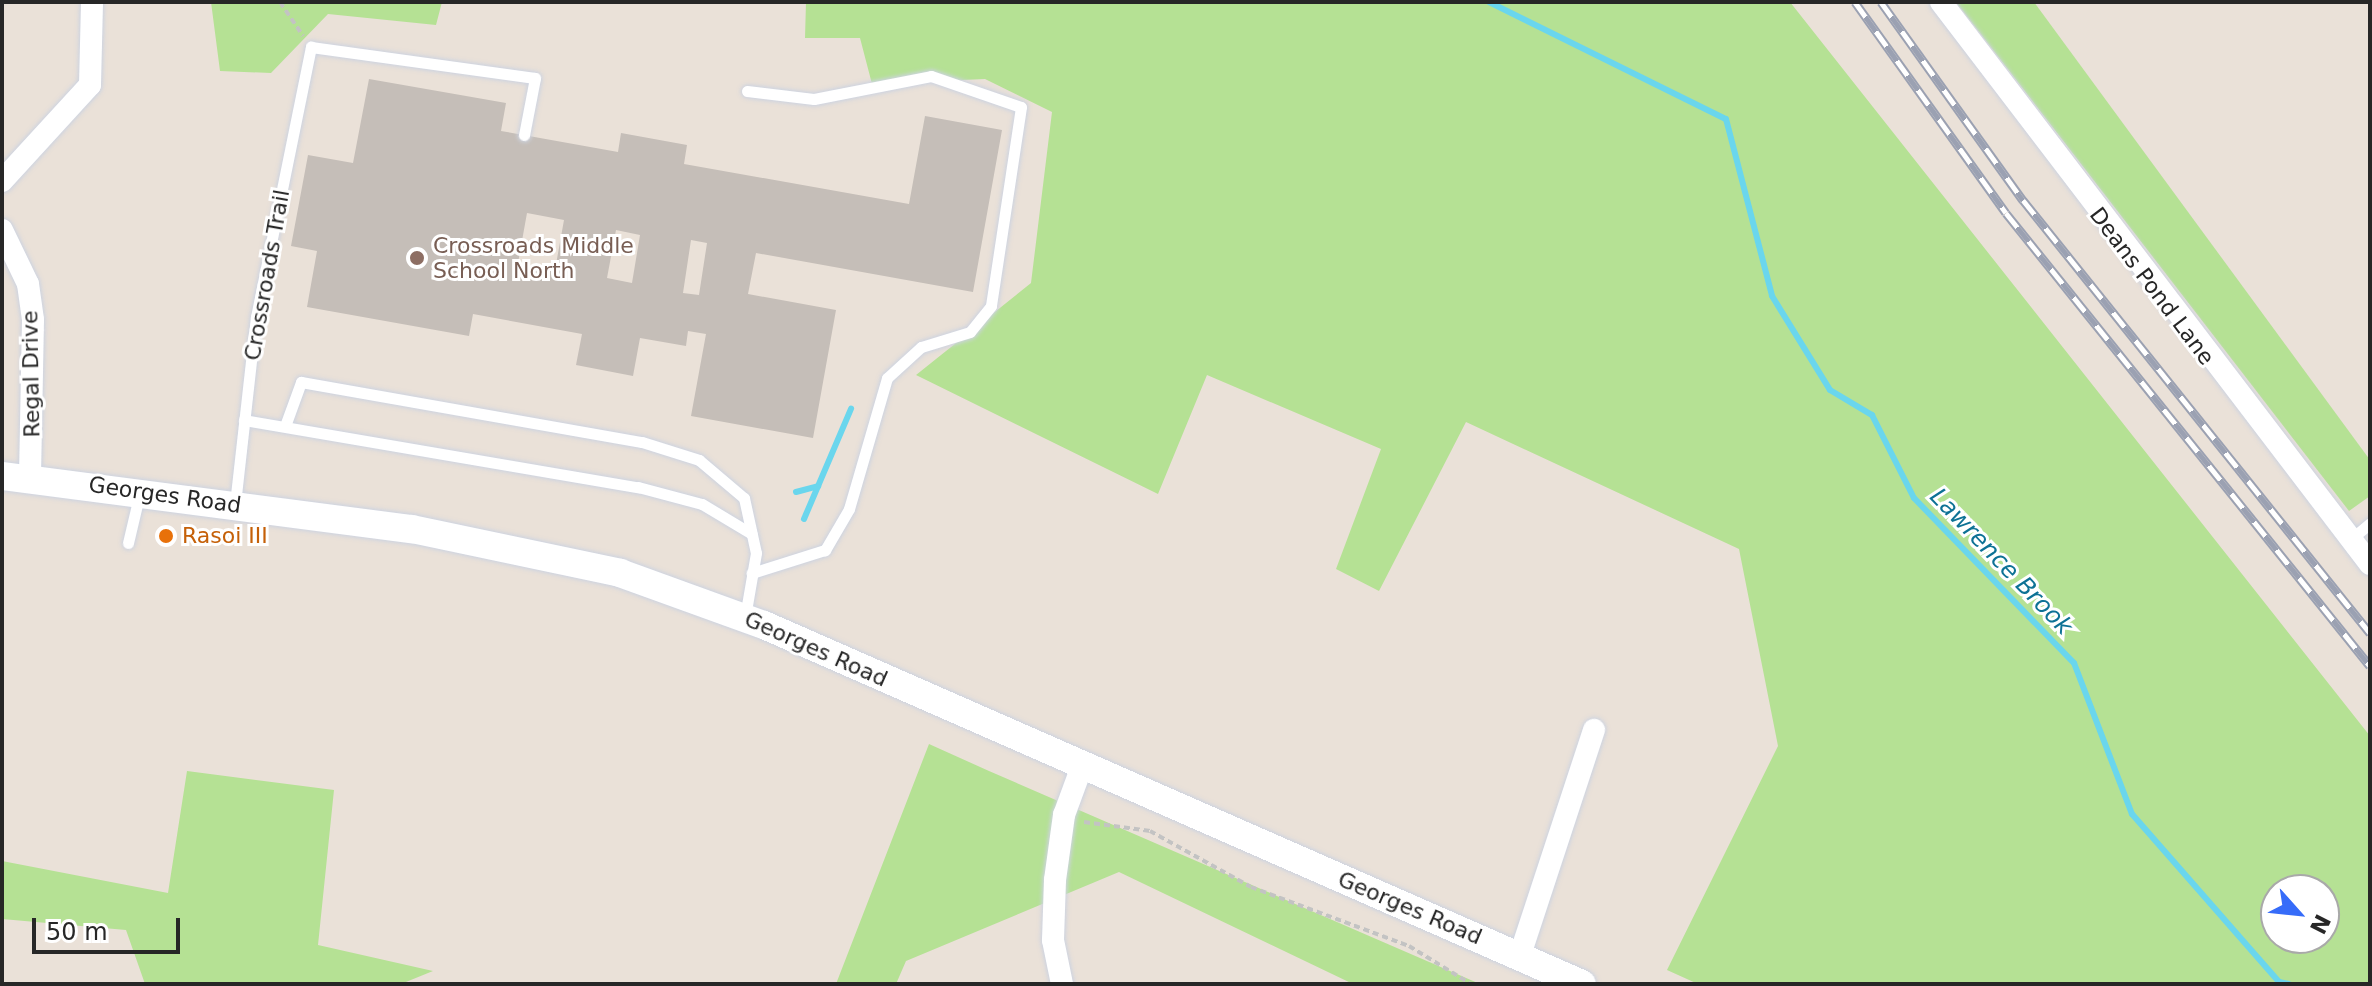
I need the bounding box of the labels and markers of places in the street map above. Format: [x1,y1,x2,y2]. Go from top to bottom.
place label: Crossroads Middle School North [433,232,634,284]
marker: Crossroads Middle School North [408,249,426,267]
place label: Rasoi III [182,523,268,549]
marker: Rasoi III [157,527,175,545]

